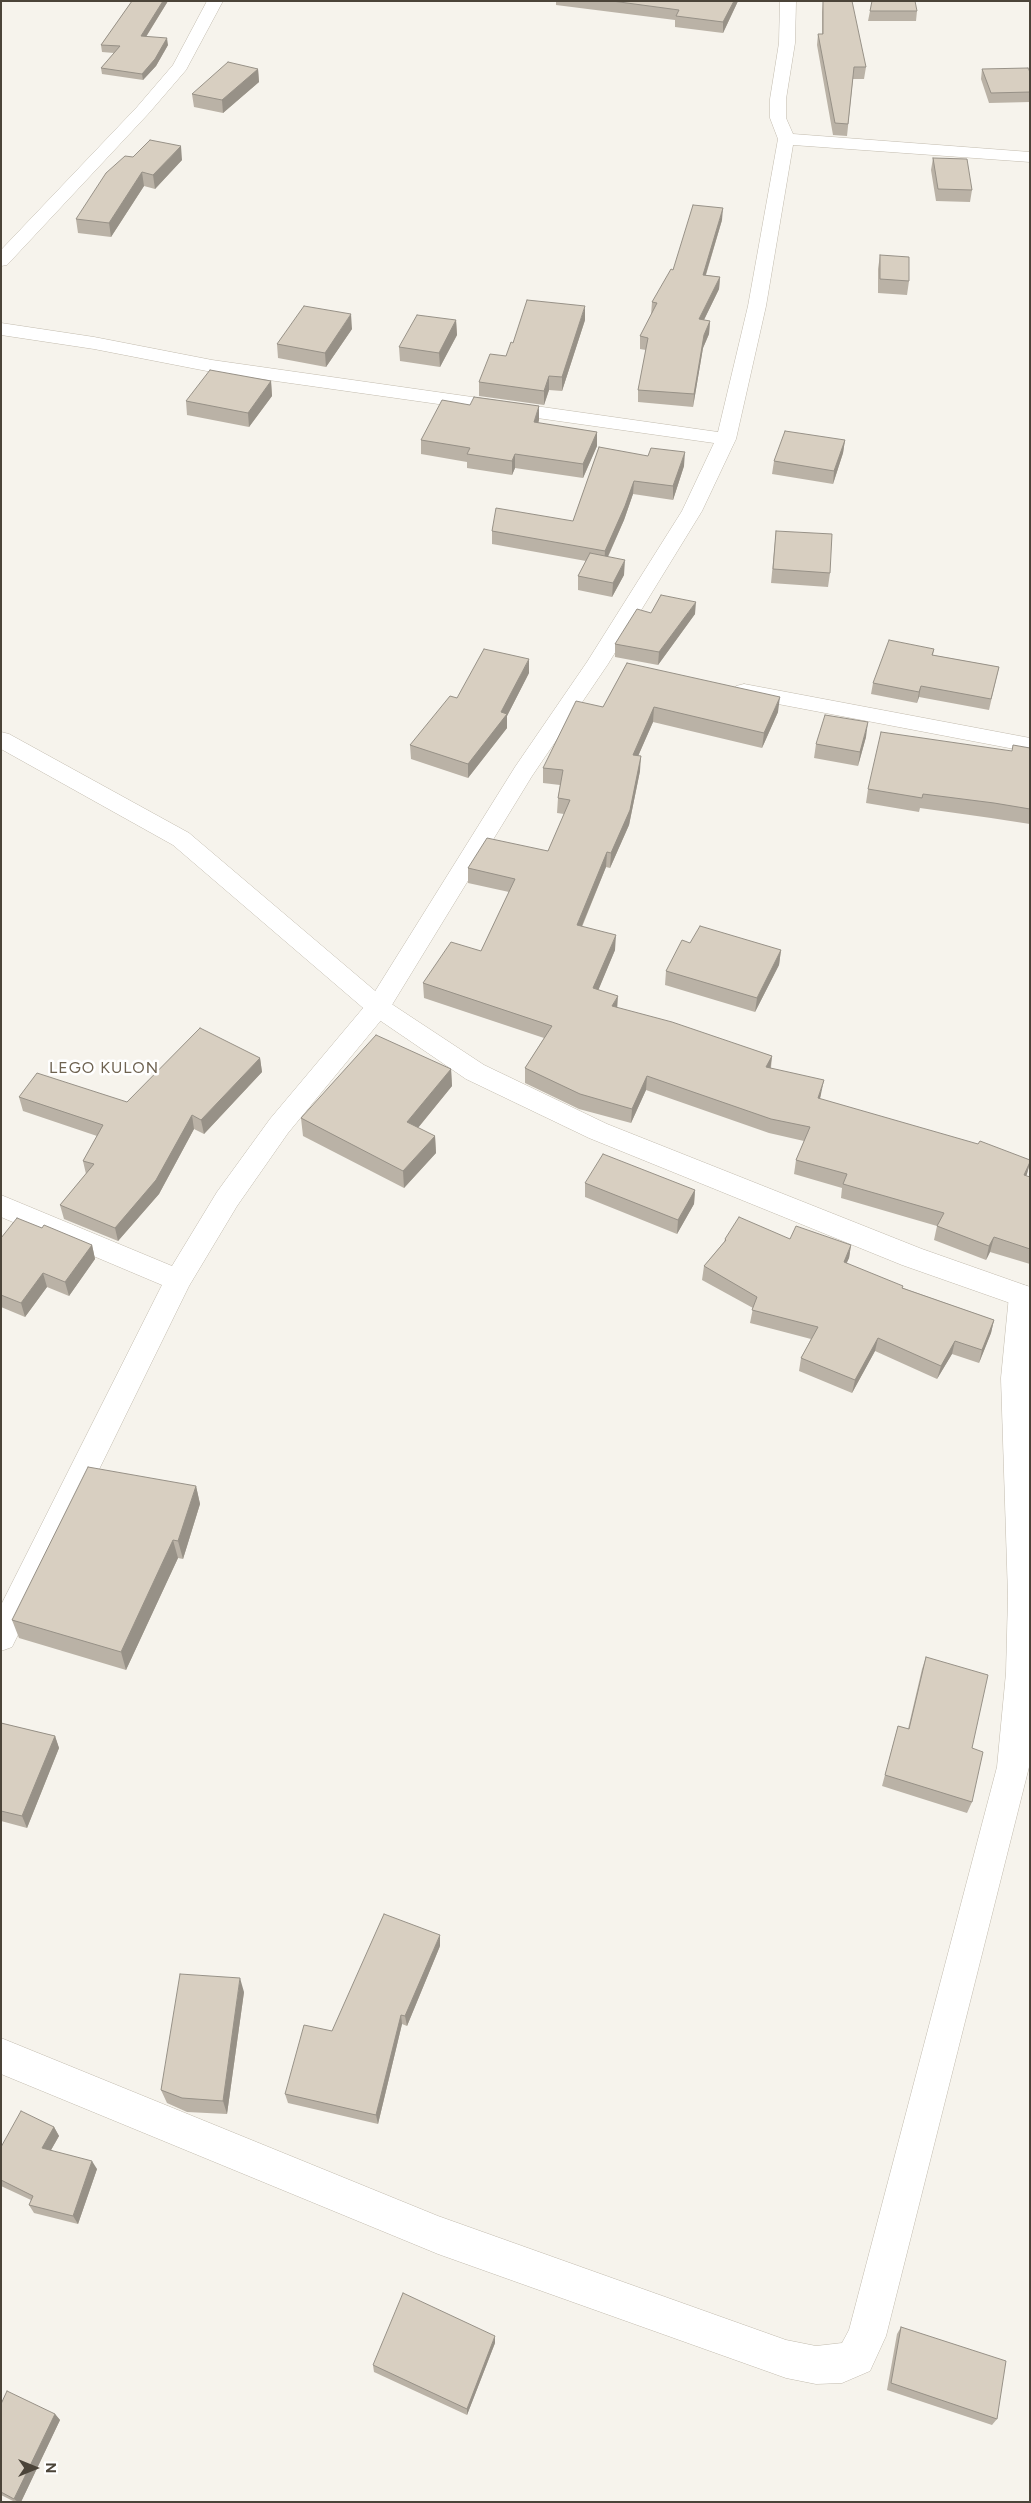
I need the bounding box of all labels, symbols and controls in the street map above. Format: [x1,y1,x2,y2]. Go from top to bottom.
district label: LEGO KULON [48,1058,160,1078]
north arrow [10,2443,60,2493]
text: N [42,2463,59,2473]

